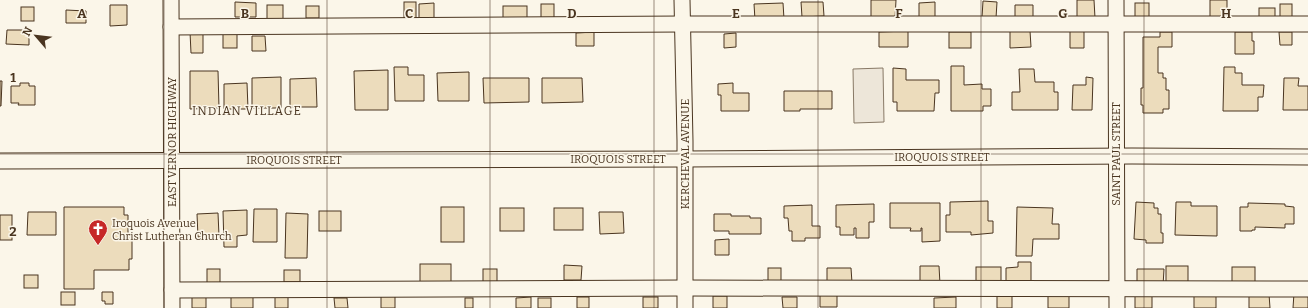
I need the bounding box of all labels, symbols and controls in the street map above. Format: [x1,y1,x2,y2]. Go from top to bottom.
text: A [77,6,87,21]
text: B [241,6,249,21]
text: C [405,6,413,21]
text: D [567,6,577,21]
text: E [732,6,740,21]
text: F [895,6,903,21]
text: G [1058,6,1068,21]
text: H [1221,6,1231,21]
north arrow [16,16,56,56]
text: N [20,24,36,38]
text: 1 [10,70,16,85]
street label: EAST VERNOR HIGHWAY [166,76,179,207]
street label: KERCHEVAL AVENUE [679,99,692,209]
street label: SAINT PAUL STREET [1110,102,1123,206]
district label: INDIAN VILLAGE [192,104,302,118]
street label: IROQUOIS STREET [894,151,990,164]
street label: IROQUOIS STREET [570,153,666,166]
street label: IROQUOIS STREET [246,154,342,167]
place label: Iroquois Avenue Christ Lutheran Church [112,217,232,243]
church icon: Iroquois Avenue Christ Lutheran Church [87,218,109,246]
text: 2 [9,224,17,239]

